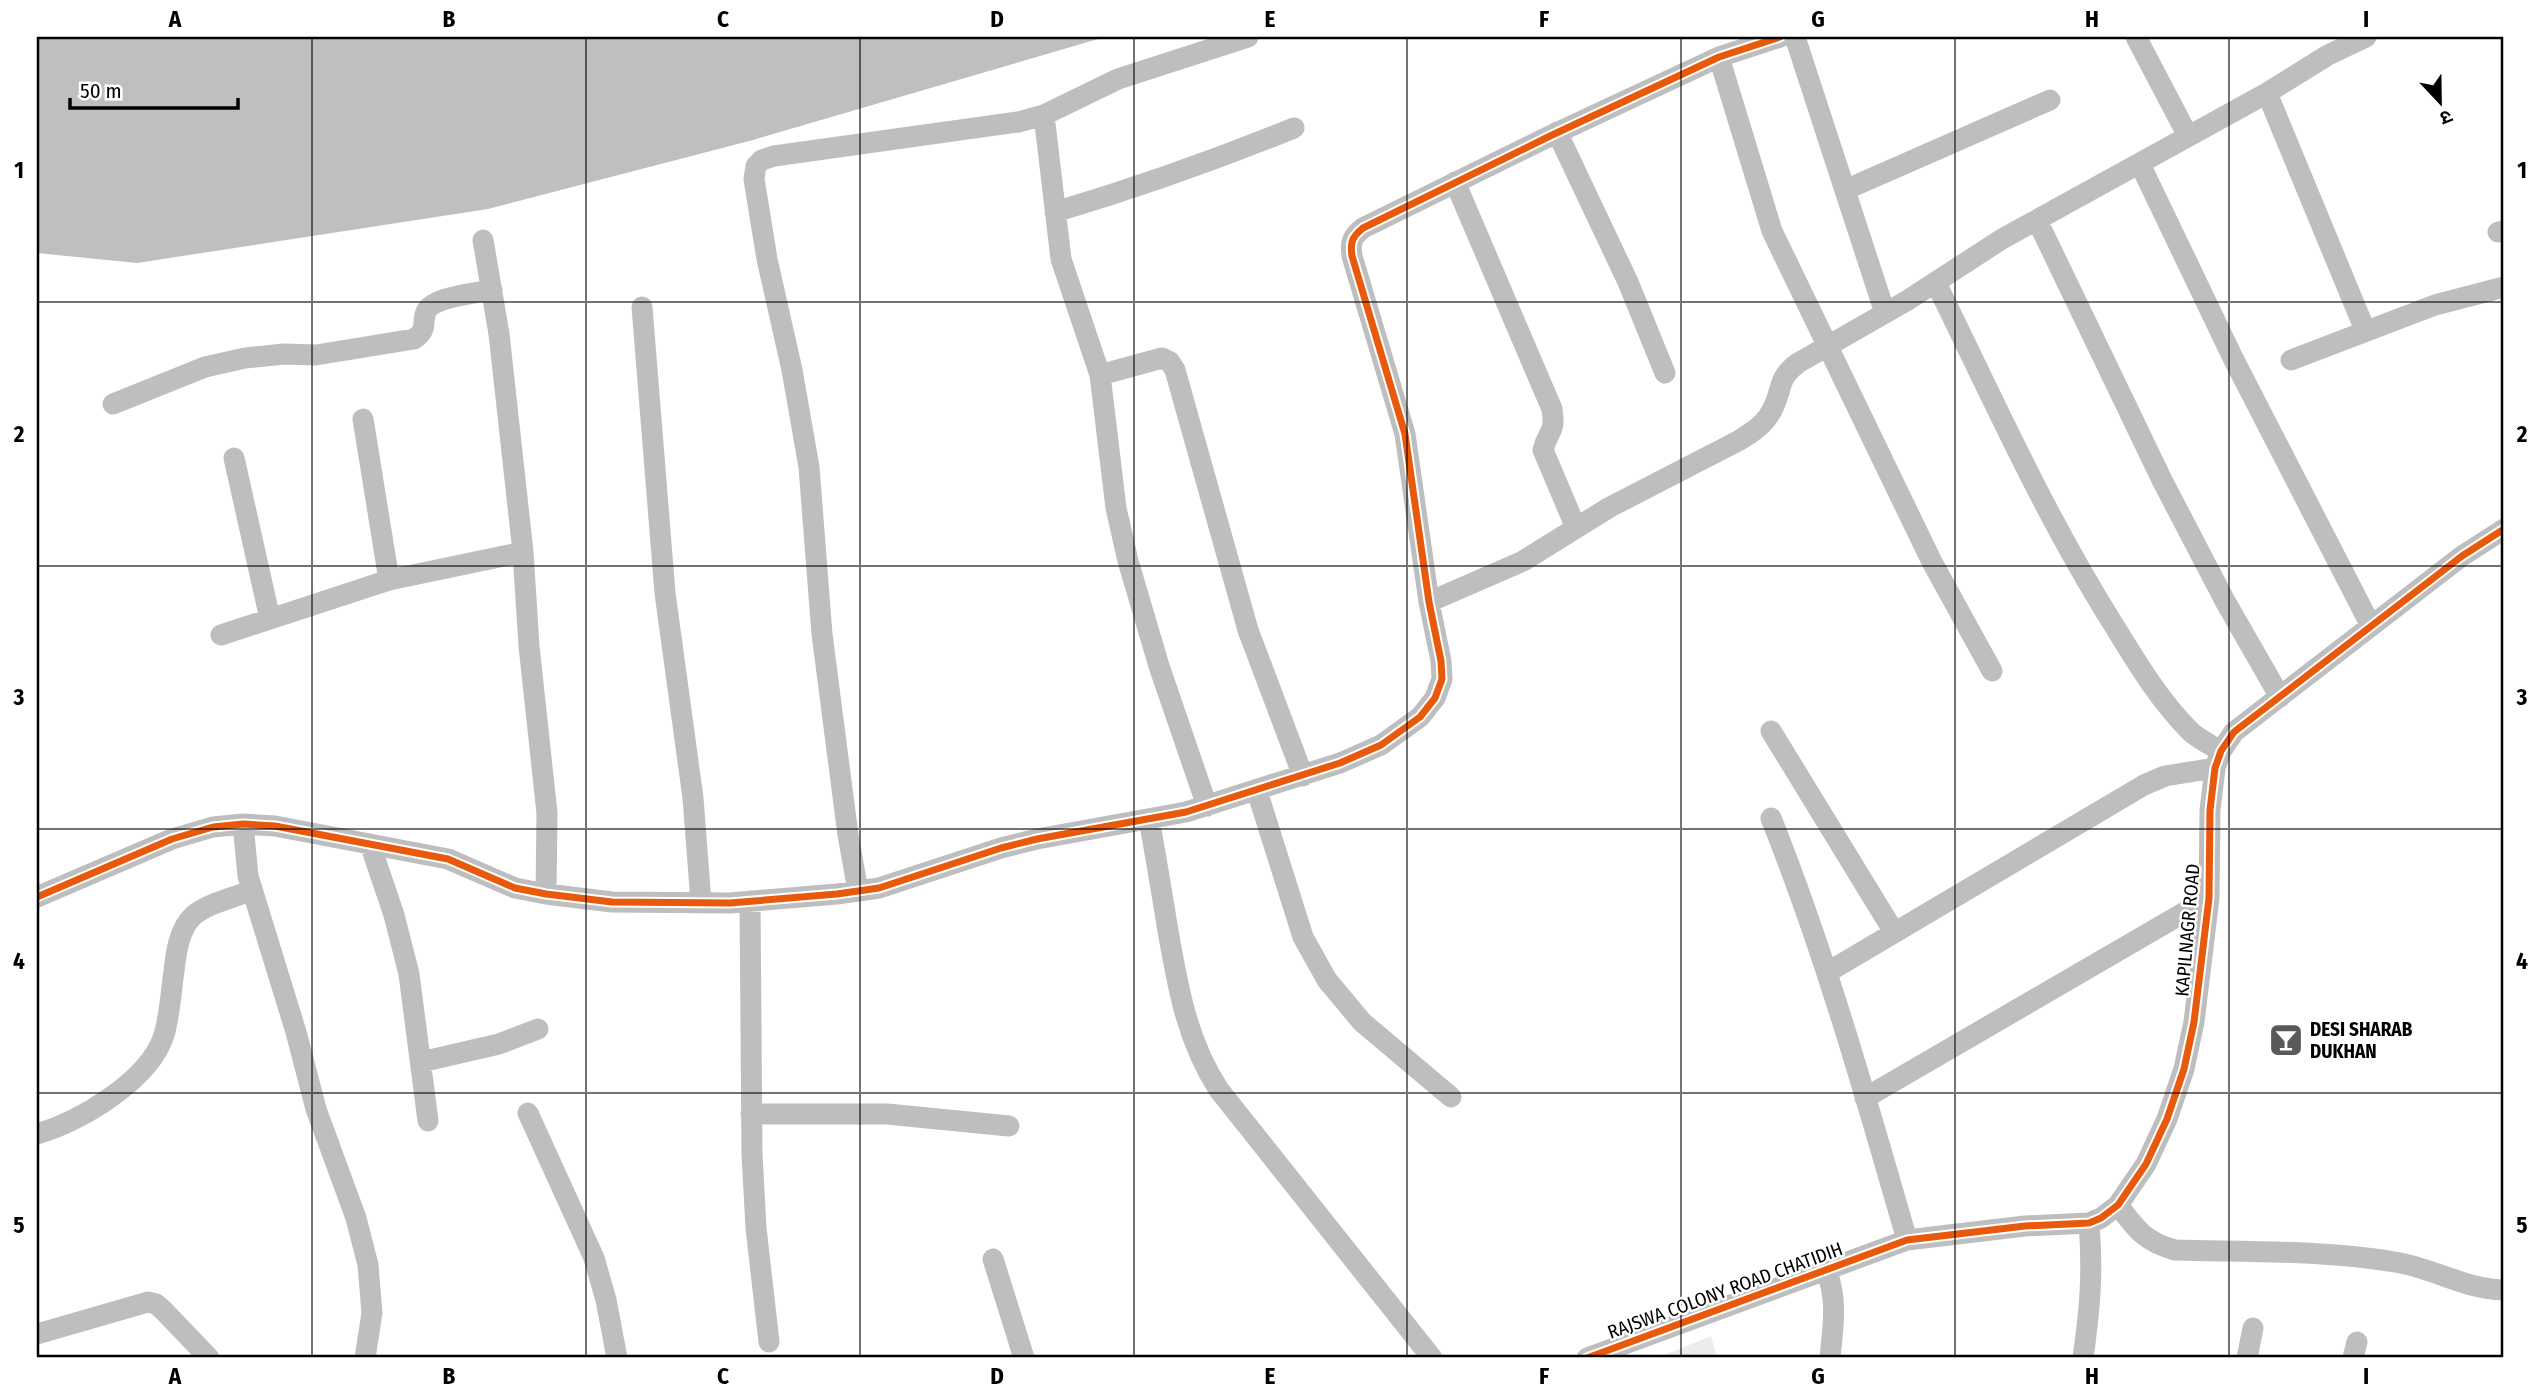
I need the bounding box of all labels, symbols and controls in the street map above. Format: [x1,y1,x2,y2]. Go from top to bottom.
text: A [168,5,182,33]
text: B [443,5,456,33]
text: C [717,5,729,33]
text: D [990,5,1004,33]
text: E [1265,5,1276,33]
text: F [1539,5,1549,33]
text: G [1811,5,1825,33]
text: H [2085,5,2099,33]
text: I [2363,5,2369,33]
scale bar [70,66,238,110]
north arrow [2404,66,2474,136]
text: 50 m [80,78,122,104]
text: उ [2436,105,2456,130]
text: 1 [14,156,24,184]
text: 1 [2517,156,2527,184]
text: 2 [13,420,25,448]
text: 2 [2516,420,2528,448]
text: 3 [13,683,25,711]
text: 3 [2516,683,2528,711]
street label: KAPILNAGR ROAD [2170,863,2205,997]
text: 4 [13,947,25,975]
text: 4 [2516,947,2528,975]
place label: DESI SHARAB DUKHAN [2310,1018,2413,1063]
bar icon: DESI SHARAB DUKHAN [2267,1021,2305,1059]
text: 5 [13,1211,25,1239]
text: 5 [2516,1211,2528,1239]
street label: RAJSWA COLONY ROAD CHATIDIH [1604,1237,1846,1344]
text: A [168,1362,182,1390]
text: B [443,1362,456,1390]
text: C [717,1362,729,1390]
text: D [990,1362,1004,1390]
text: E [1265,1362,1276,1390]
text: F [1539,1362,1549,1390]
text: G [1811,1362,1825,1390]
text: H [2085,1362,2099,1390]
text: I [2363,1362,2369,1390]

